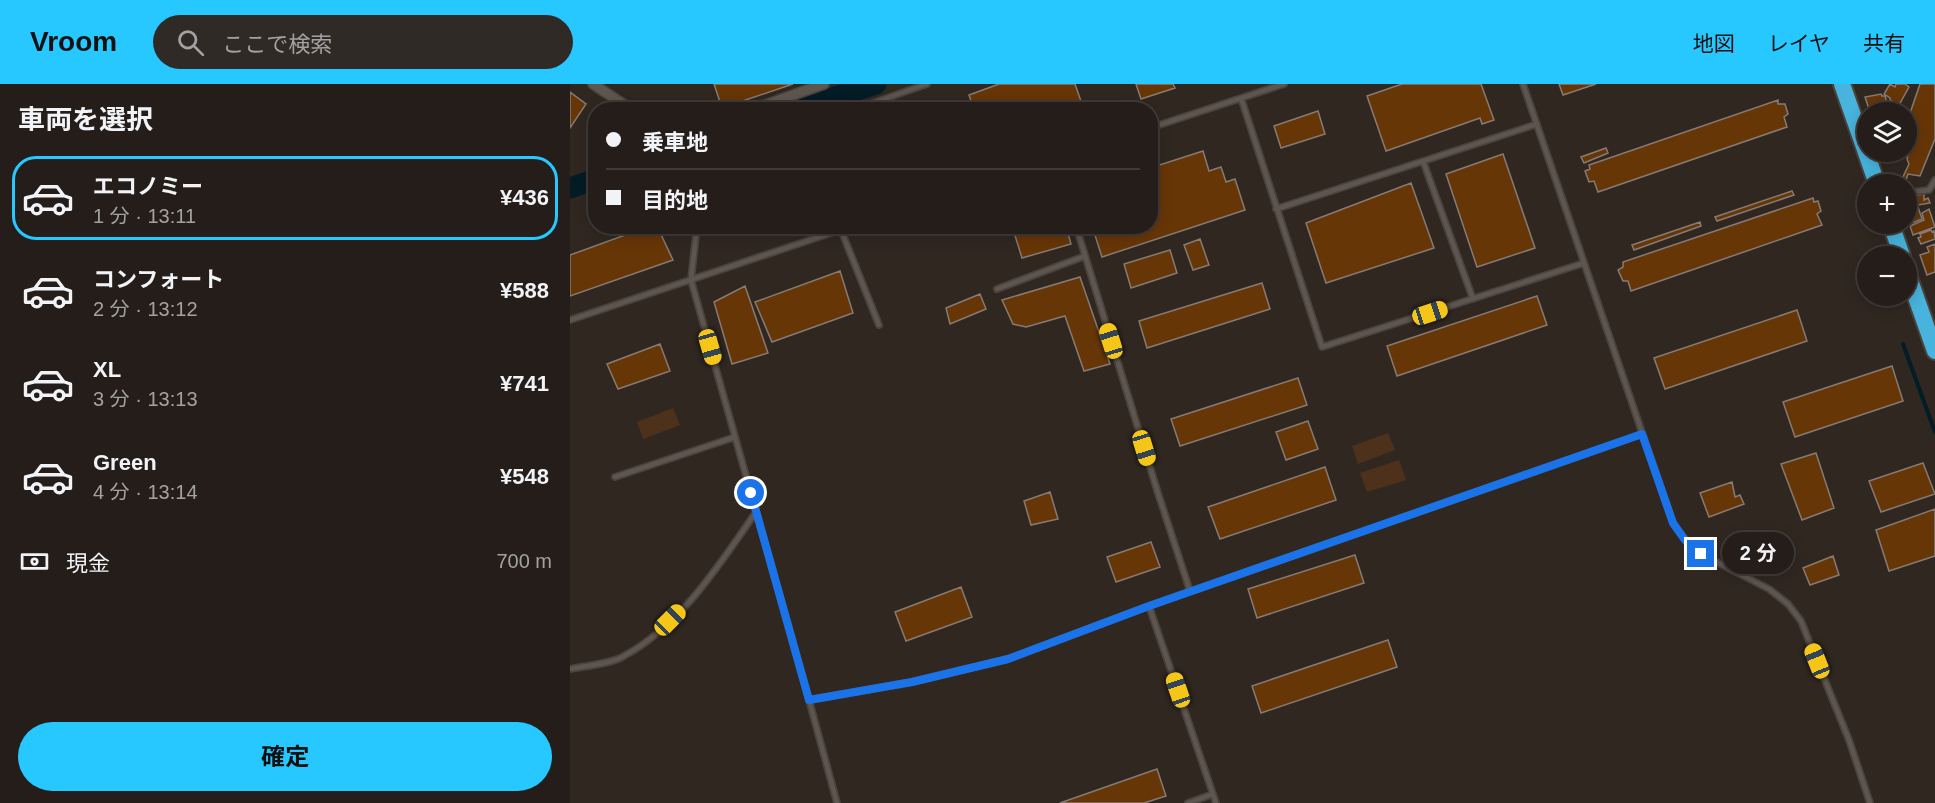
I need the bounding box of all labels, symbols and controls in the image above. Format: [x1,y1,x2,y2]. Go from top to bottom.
search box [153,15,573,69]
text: Vroom [30,26,117,57]
icon: search [174,26,207,59]
text: ここで検索 [222,32,332,57]
text: 地図 [1693,32,1735,55]
text: レイヤ [1768,32,1830,55]
text: 共有 [1863,32,1905,55]
map controls [1857,102,1917,306]
button: layers [1857,102,1917,162]
text: 車両を選択 [18,105,153,135]
text: 乗車地 [642,130,708,155]
icon: car [21,171,75,225]
text: エコノミー [93,174,203,199]
button: + [1857,174,1917,234]
text: ¥436 [500,185,549,210]
text: 目的地 [642,188,708,213]
text: 1 分 · 13:11 [93,205,196,227]
button: − [1857,246,1917,306]
icon: car [21,264,75,318]
text: コンフォート [93,267,224,292]
text: ¥588 [500,278,549,303]
text: 2 分 · 13:12 [93,298,198,320]
car [1410,299,1450,327]
car [1097,321,1125,361]
car [696,327,724,367]
icon: car [21,357,75,411]
text: XL [93,357,121,382]
text: ¥741 [500,371,549,396]
text: 3 分 · 13:13 [93,388,198,410]
car [1130,428,1158,468]
icon: car [21,450,75,504]
text: Green [93,450,157,475]
text: ¥548 [500,464,549,489]
route start [737,479,764,506]
text: 4 分 · 13:14 [93,481,198,503]
callout: 2 分 [1722,533,1794,575]
route end [1687,540,1714,567]
text: 2 分 [1740,542,1776,564]
icon: cash [18,545,51,578]
text: 700 m [496,550,552,572]
text: 現金 [66,551,110,576]
car [651,601,689,639]
car [1802,641,1832,681]
car [1164,670,1192,710]
button: 確定 [18,722,552,791]

